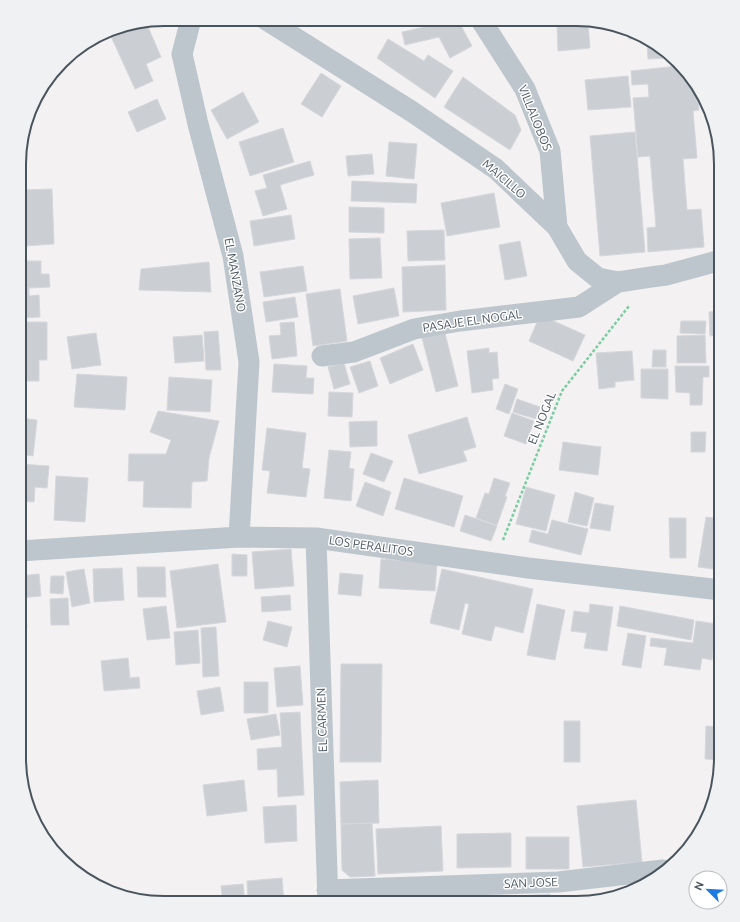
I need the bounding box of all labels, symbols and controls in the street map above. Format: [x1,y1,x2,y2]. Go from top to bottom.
street label: VILLALOBOS [516,83,554,152]
street label: MAICILLO [480,156,529,201]
street label: EL MANZANO [223,237,248,313]
street label: PASAJE EL NOGAL [422,307,522,334]
street label: EL NOGAL [525,390,558,446]
street label: LOS PERALITOS [328,533,414,558]
street label: EL CARMEN [314,688,329,752]
north arrow [688,870,728,910]
street label: SAN JOSE [504,875,558,890]
text: N [692,880,706,892]

